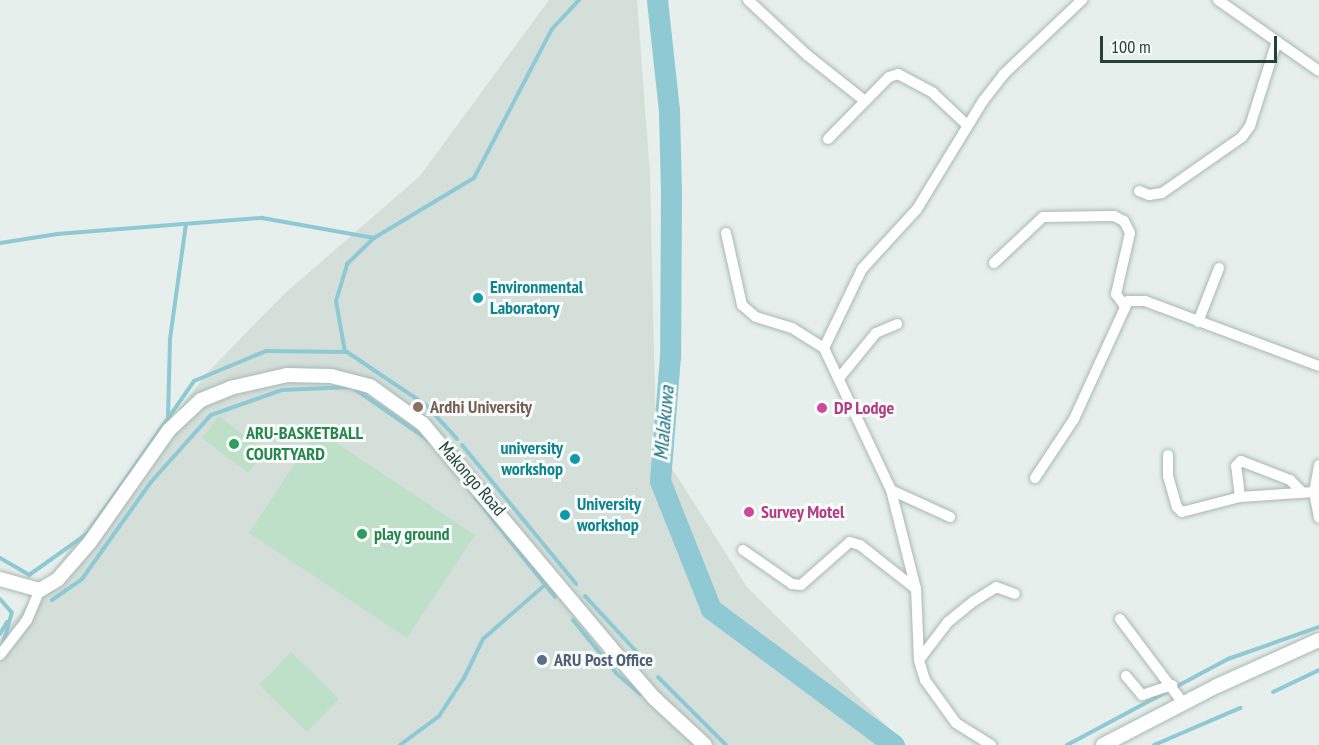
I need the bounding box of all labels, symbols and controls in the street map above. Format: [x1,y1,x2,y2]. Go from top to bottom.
scale bar [1103,24,1280,62]
text: 100 m [1111,35,1151,58]
place label: Environmental Laboratory [490,277,583,320]
marker: Environmental Laboratory [471,291,485,305]
water label: Mlalakuwa [649,385,679,461]
place label: Ardhi University [430,396,532,418]
place label: DP Lodge [834,397,895,419]
marker: Ardhi University [411,400,425,414]
marker: DP Lodge [815,401,829,415]
place label: ARU-BASKETBALL COURTYARD [246,423,363,466]
marker: ARU-BASKETBALL COURTYARD [227,437,241,451]
street label: Makongo Road [434,437,510,521]
place label: university workshop [500,438,563,480]
marker: university workshop [568,452,582,466]
place label: University workshop [577,494,641,536]
place label: Survey Motel [761,501,845,523]
marker: Survey Motel [742,505,756,519]
marker: University workshop [558,508,572,522]
place label: play ground [374,523,450,545]
marker: play ground [355,527,369,541]
place label: ARU Post Office [554,649,653,671]
marker: ARU Post Office [535,653,549,667]

